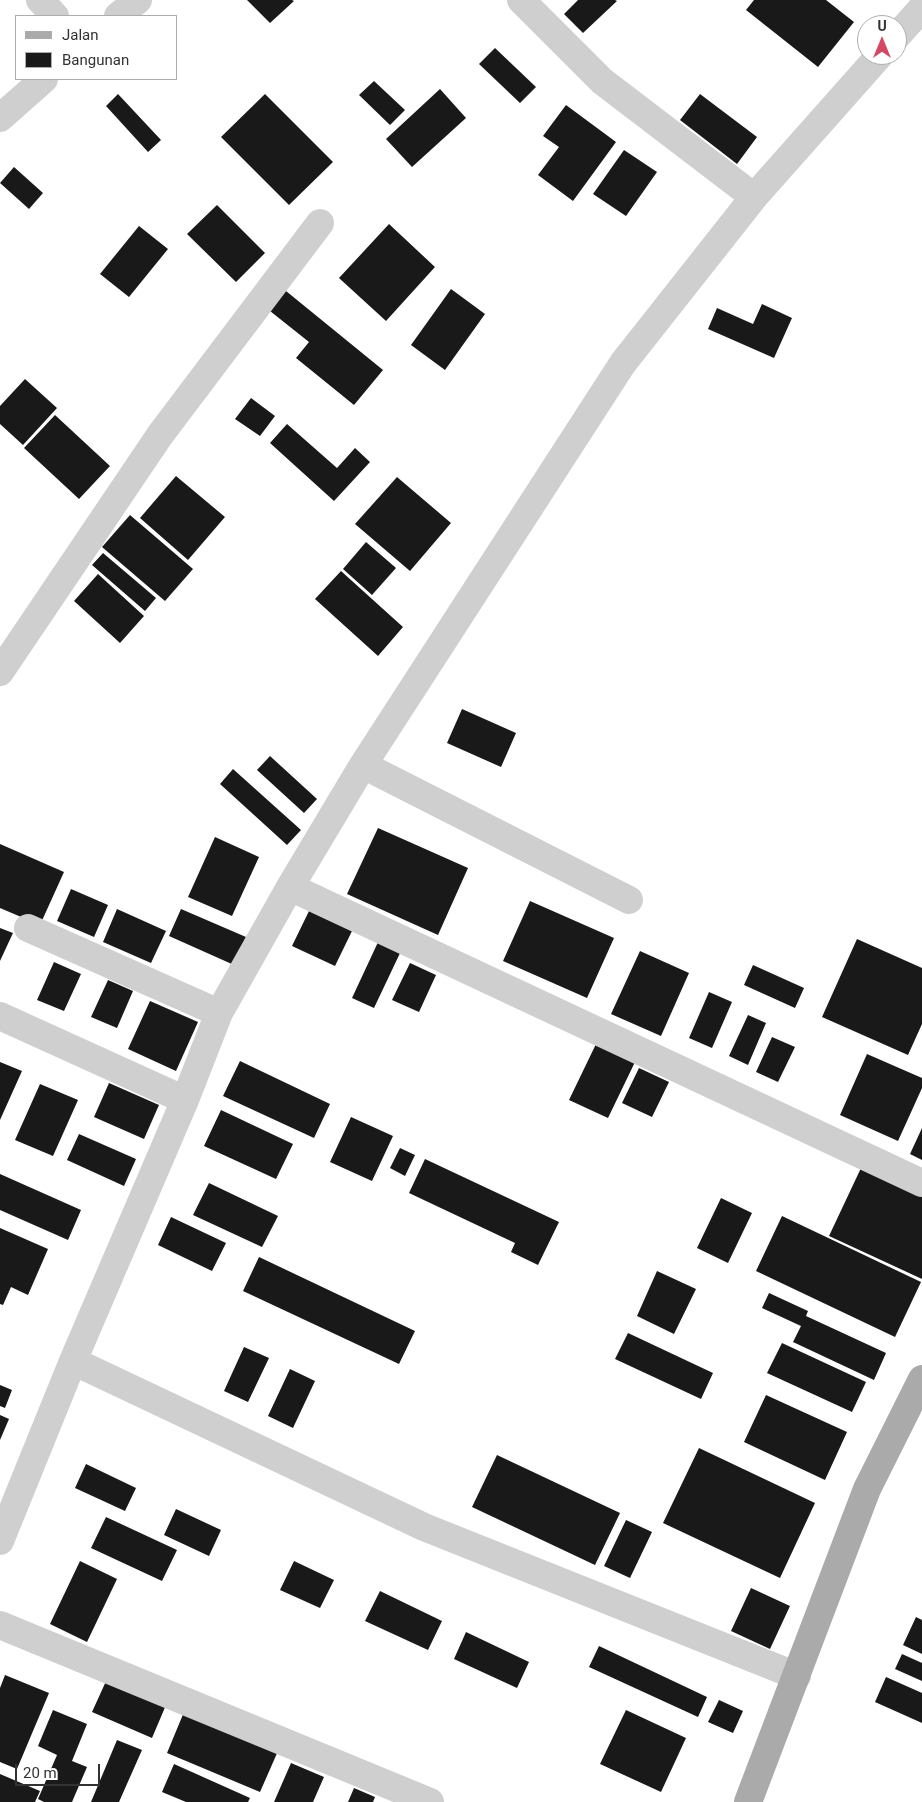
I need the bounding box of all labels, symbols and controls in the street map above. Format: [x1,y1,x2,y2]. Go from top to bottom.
legend [15,15,178,80]
north arrow [857,15,907,65]
text: U [877,18,887,34]
text: Jalan [62,26,99,44]
text: Bangunan [62,51,129,69]
scale bar [18,1754,102,1786]
text: 20 m [23,1764,57,1782]

